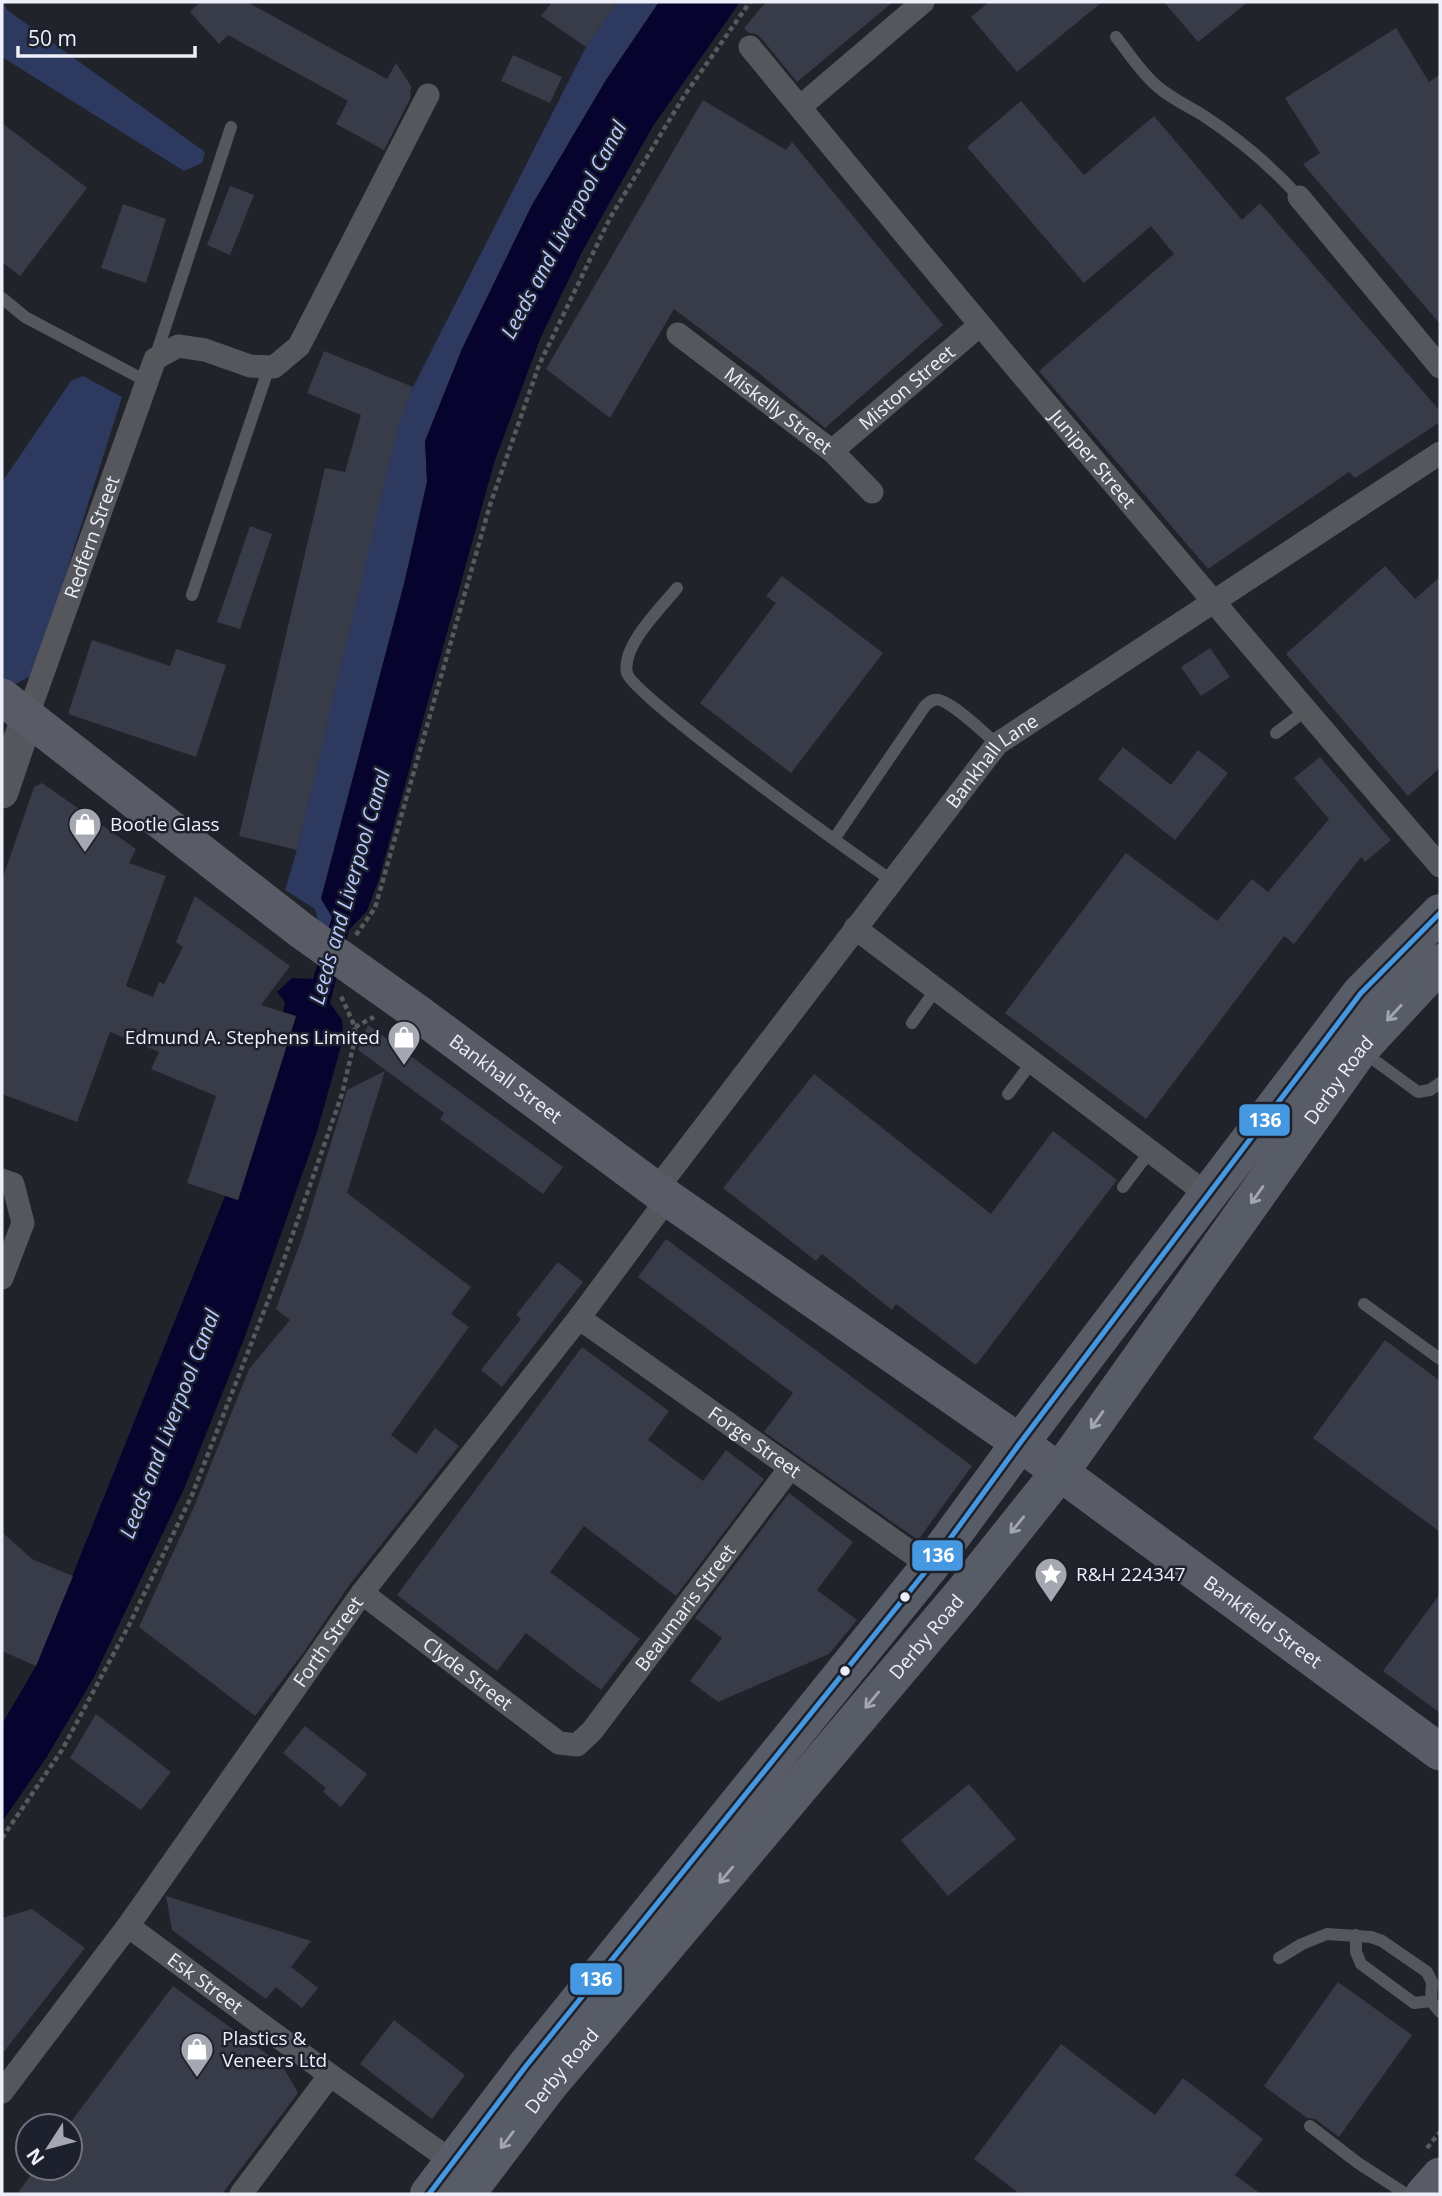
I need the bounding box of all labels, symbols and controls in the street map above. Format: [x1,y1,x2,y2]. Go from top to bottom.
scale bar [18,14,194,58]
text: 50 m [28,24,77,52]
water label: Leeds and Liverpool Canal [494,115,633,343]
street label: Miston Street [853,339,960,436]
street label: Miskelly Street [719,361,838,460]
street label: Juniper Street [1043,403,1142,514]
street label: Redfern Street [58,472,125,602]
street label: Bankhall Lane [940,708,1043,813]
water label: Leeds and Liverpool Canal [302,765,396,1007]
shop icon: Bootle Glass [66,805,104,854]
place label: Bootle Glass [110,811,220,837]
one-way arrow [1385,1004,1402,1021]
shop icon: Edmund A. Stephens Limited [385,1018,423,1067]
place label: Edmund A. Stephens Limited [125,1024,380,1050]
street label: Bankhall Street [444,1028,568,1129]
street label: Derby Road [1298,1030,1379,1130]
line badge: 136 [1238,1103,1291,1137]
text: 136 [1249,1107,1281,1133]
one-way arrow [1250,1185,1264,1204]
water label: Leeds and Liverpool Canal [112,1305,226,1542]
street label: Forge Street [703,1400,806,1484]
one-way arrow [1090,1410,1104,1429]
one-way arrow [1010,1516,1025,1534]
street label: Beaumaris Street [629,1538,742,1676]
line badge: 136 [911,1539,964,1572]
text: 136 [922,1542,954,1568]
place icon: R&H 224347 [1032,1555,1070,1604]
place label: R&H 224347 [1076,1561,1186,1587]
street label: Bankfield Street [1199,1570,1328,1674]
street label: Derby Road [883,1589,970,1685]
unlabelled marker [898,1590,912,1604]
street label: Forth Street [287,1591,369,1692]
street label: Clyde Street [418,1631,518,1716]
unlabelled marker [838,1664,852,1678]
one-way arrow [864,1691,880,1709]
one-way arrow [718,1865,734,1883]
street label: Esk Street [162,1947,248,2020]
line badge: 136 [569,1962,623,1996]
text: 136 [580,1966,612,1992]
street label: Derby Road [519,2022,604,2119]
place label: Plastics & Veneers Ltd [222,2025,327,2073]
shop icon: Plastics & Veneers Ltd [178,2030,216,2079]
north arrow [14,2112,84,2182]
one-way arrow [500,2130,515,2149]
text: N [20,2143,50,2171]

